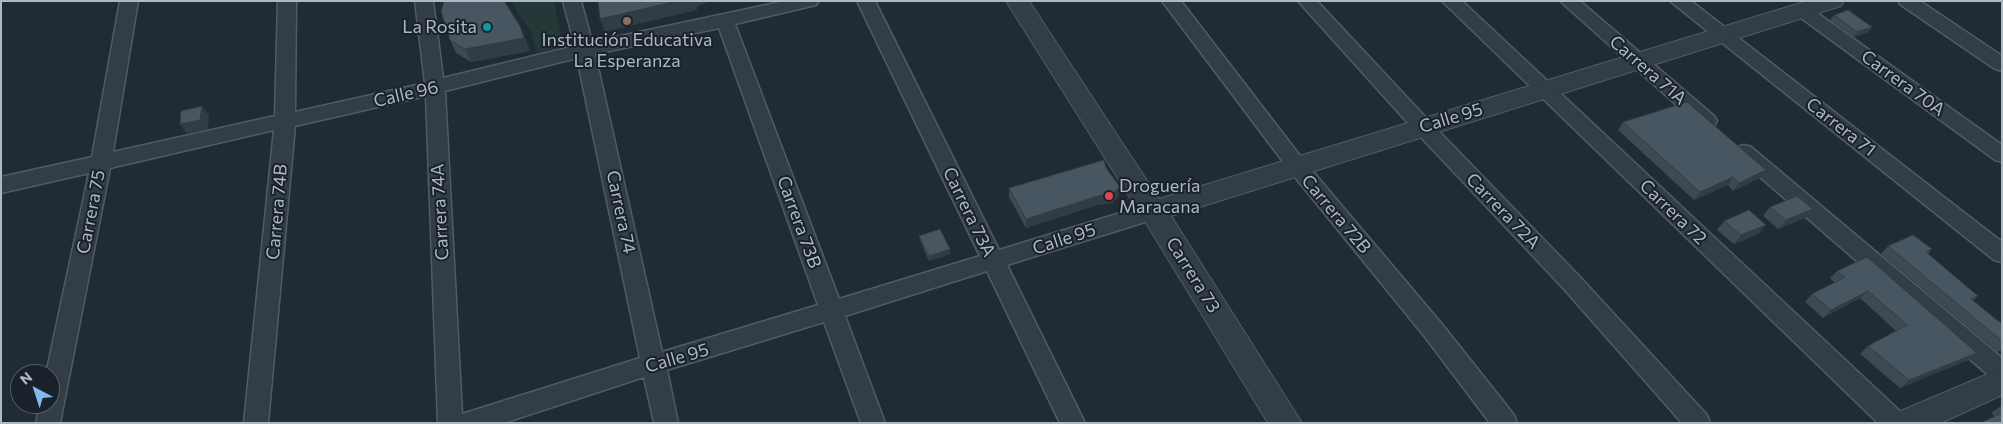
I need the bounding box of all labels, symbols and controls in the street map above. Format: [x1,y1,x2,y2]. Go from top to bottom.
marker: Institución Educativa La Esperanza [621,15,633,27]
place label: La Rosita [402,16,477,38]
marker: La Rosita [481,21,493,33]
place label: Institución Educativa La Esperanza [542,29,712,72]
street label: Carrera 71A [1605,31,1691,109]
street label: Carrera 70A [1857,45,1949,121]
street label: Calle 96 [372,76,440,112]
street label: Carrera 71 [1802,93,1880,161]
street label: Calle 95 [1417,98,1485,138]
street label: Carrera 74B [262,163,292,261]
street label: Carrera 74A [427,163,453,261]
street label: Carrera 73A [938,164,1000,260]
street label: Carrera 75 [72,168,110,256]
street label: Carrera 74 [602,168,640,256]
street label: Carrera 72A [1462,169,1544,253]
street label: Carrera 72B [1297,170,1375,258]
street label: Carrera 73B [772,173,826,271]
place label: Droguería Maracana [1119,175,1200,218]
street label: Carrera 72 [1635,175,1711,249]
marker: Droguería Maracana [1103,190,1115,202]
street label: Calle 95 [1030,219,1098,259]
street label: Carrera 73 [1161,233,1225,317]
street label: Calle 95 [643,339,711,377]
north arrow [10,364,60,414]
text: N [16,368,35,388]

